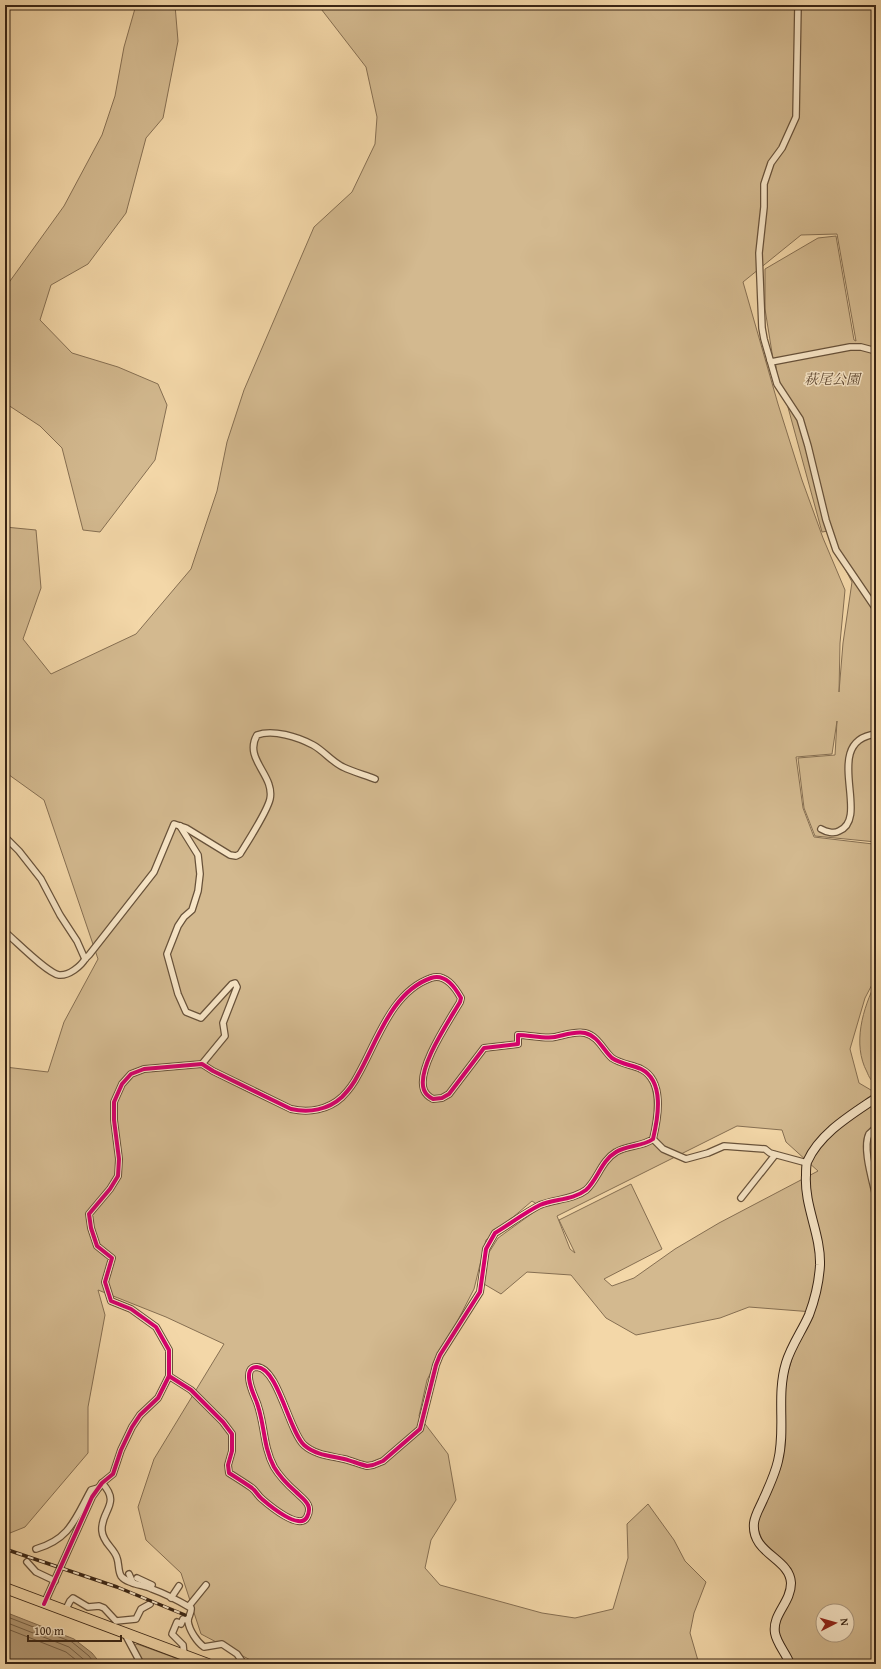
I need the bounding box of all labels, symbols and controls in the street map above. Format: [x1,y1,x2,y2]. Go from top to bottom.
park label: 萩尾公園 [804,369,862,389]
north arrow [815,1603,855,1643]
scale bar [28,1617,121,1643]
text: N [837,1617,853,1627]
text: 100 m [34,1622,64,1639]

